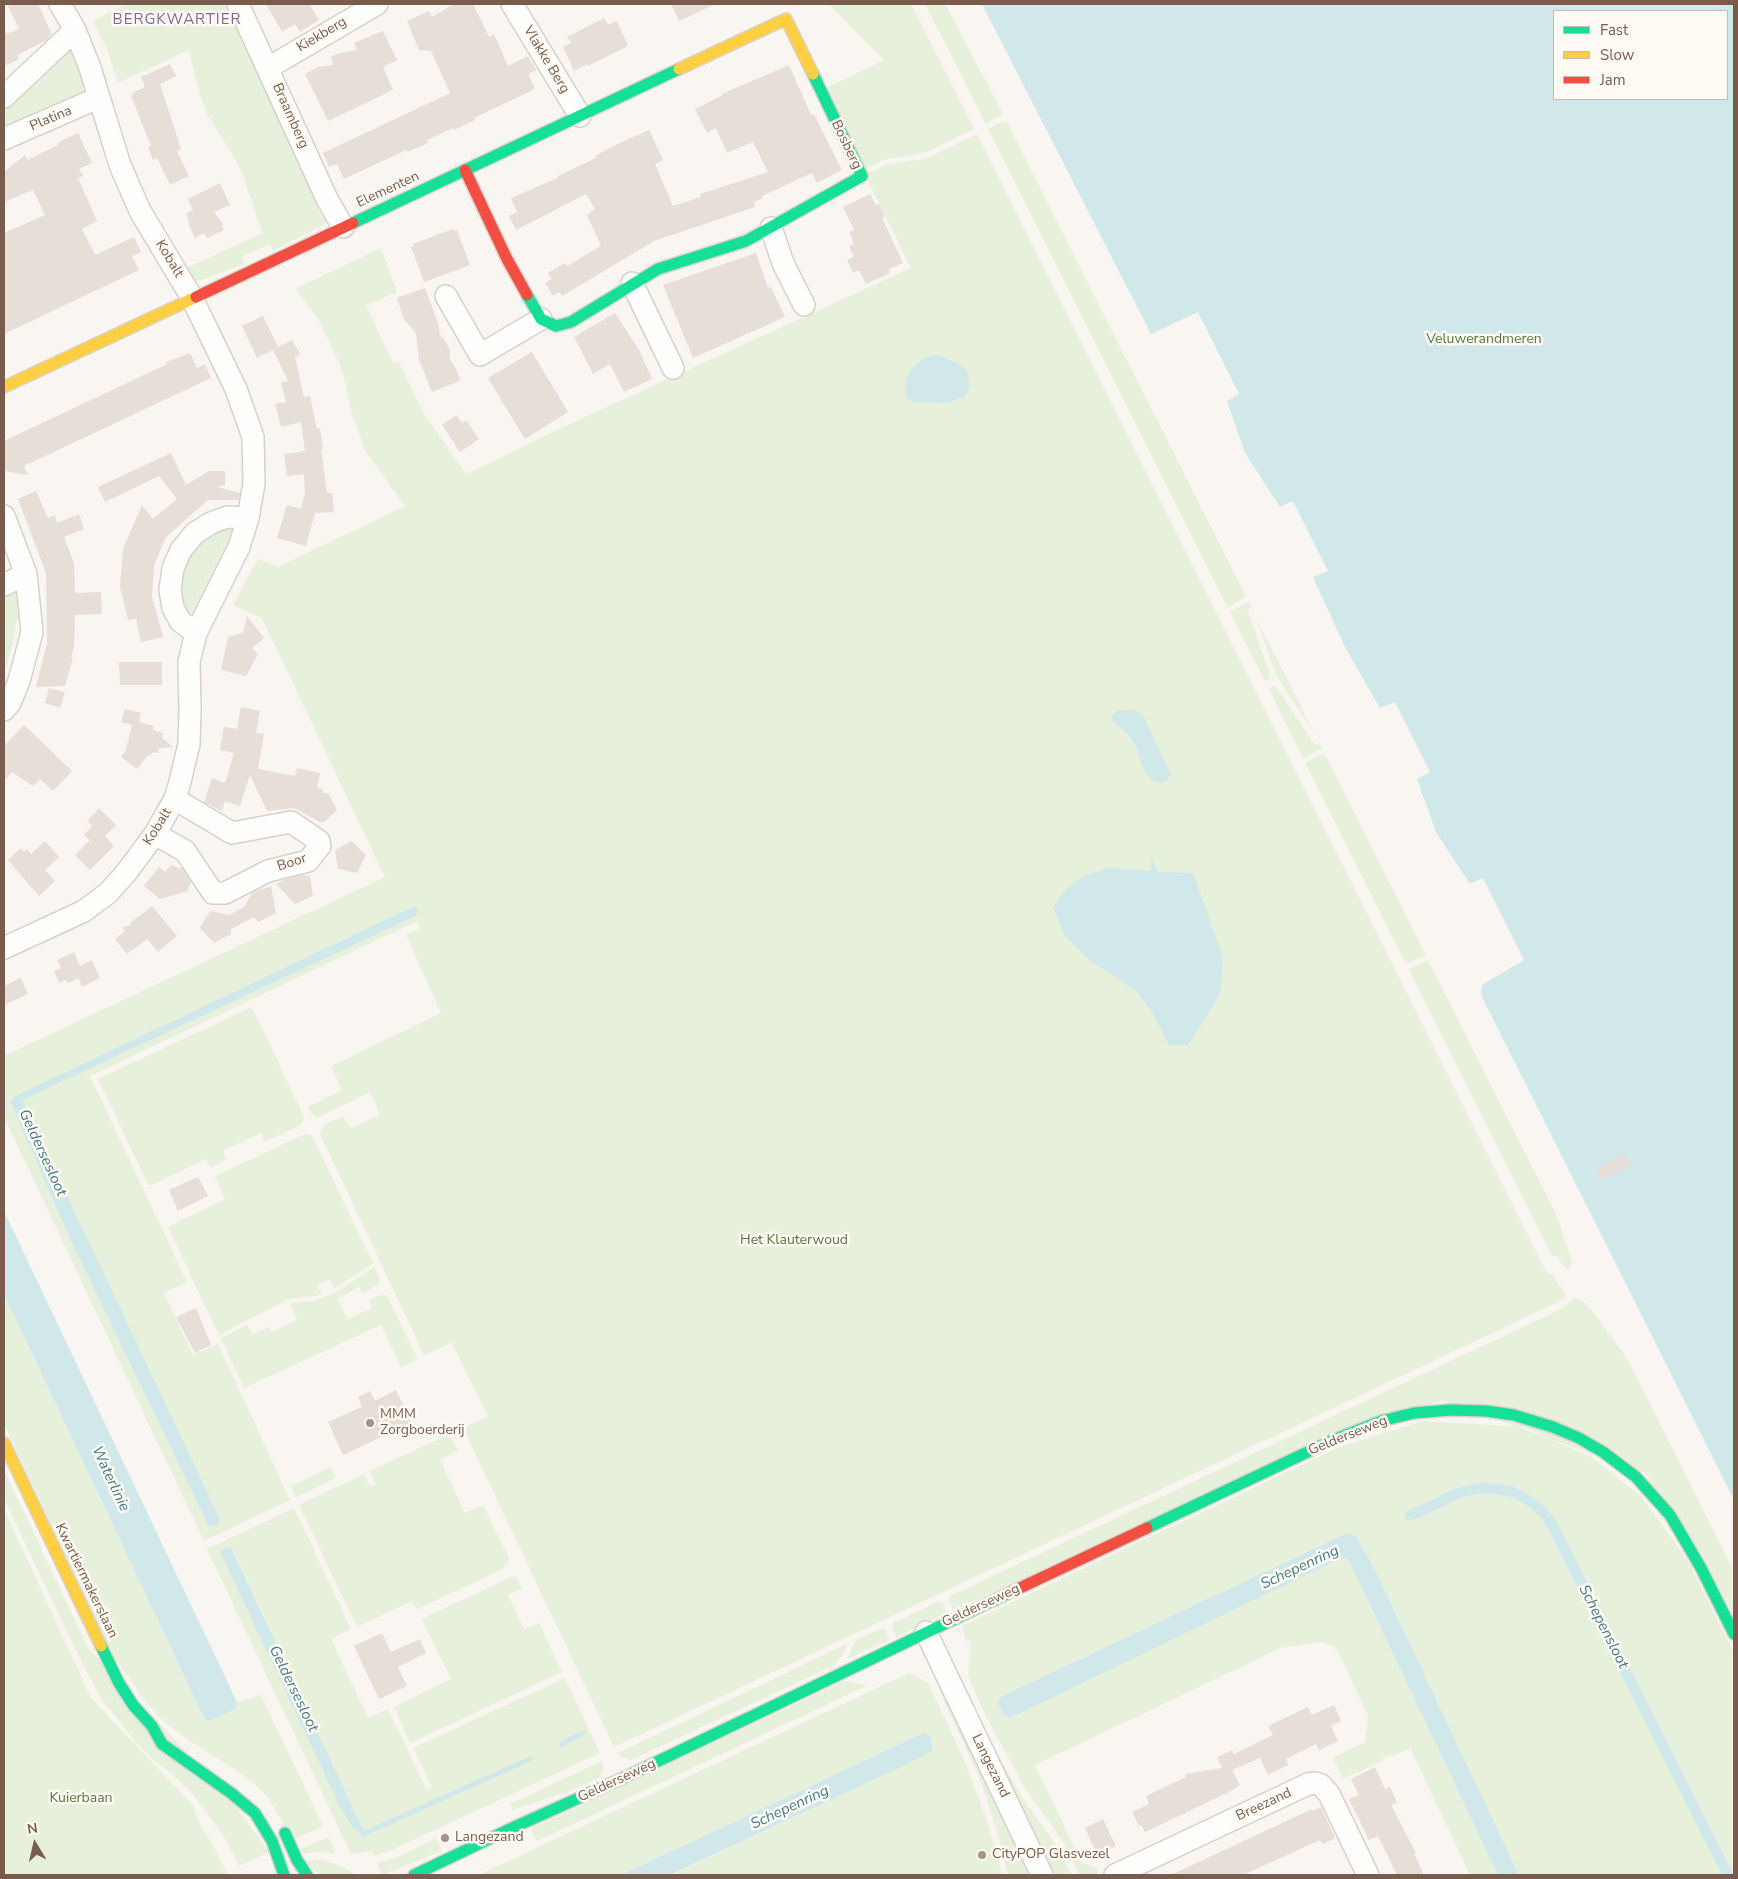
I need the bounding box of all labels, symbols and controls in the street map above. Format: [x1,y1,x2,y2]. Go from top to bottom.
legend [1553,10,1728,100]
district label: BERGKWARTIER [111,11,243,29]
street label: Kiekberg [294,14,350,56]
text: Fast [1600,20,1628,40]
street label: Vlakke Berg [519,23,573,97]
text: Slow [1600,45,1634,65]
text: Jam [1600,70,1626,90]
street label: Braamberg [268,81,312,151]
street label: Platina [27,103,75,135]
street label: Bosberg [827,118,865,172]
street label: Elementen [354,168,422,212]
street label: Kobalt [151,237,187,281]
park label: Veluwerandmeren [1426,332,1542,348]
street label: Kobalt [140,805,176,849]
street label: Boor [275,850,309,876]
water label: Geldersesloot [14,1107,70,1199]
park label: Het Klauterwoud [740,1233,848,1249]
place label: MMM Zorgboerderij [380,1407,464,1440]
street label: Gelderseweg [1306,1413,1390,1459]
marker: MMM Zorgboerderij [364,1417,376,1429]
water label: Waterlinie [87,1443,133,1515]
street label: Kwartiermakerslaan [51,1521,121,1641]
water label: Schepenring [1258,1542,1342,1594]
street label: Gelderseweg [940,1581,1022,1631]
water label: Schepensloot [1574,1582,1632,1672]
water label: Geldersesloot [264,1643,322,1735]
street label: Langezand [967,1732,1013,1800]
street label: Gelderseweg [576,1756,658,1806]
water label: Schepenring [748,1782,832,1834]
street label: Breezand [1234,1785,1294,1825]
park label: Kuierbaan [49,1791,113,1807]
text: N [26,1818,39,1839]
north arrow [10,1819,60,1869]
place label: Langezand [455,1830,524,1846]
marker: Langezand [439,1832,451,1844]
place label: CityPOP Glasvezel [992,1847,1110,1863]
marker: CityPOP Glasvezel [976,1849,988,1861]

